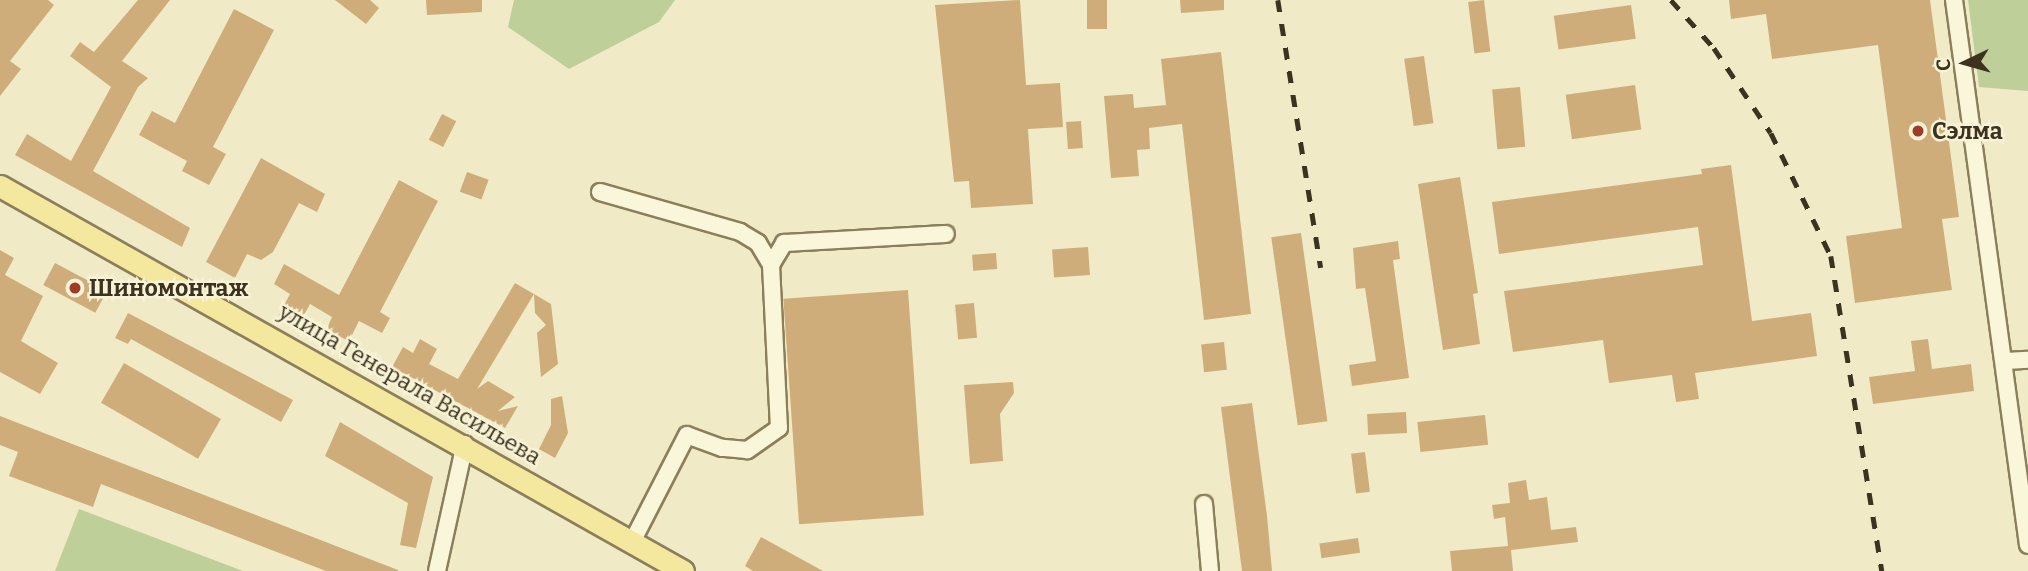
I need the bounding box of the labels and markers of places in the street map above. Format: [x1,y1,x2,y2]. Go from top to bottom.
place label: Сэлма [1932,117,2003,145]
marker: Сэлма [1910,123,1926,139]
place label: Шиномонтаж [89,274,249,302]
marker: Шиномонтаж [67,280,83,296]

